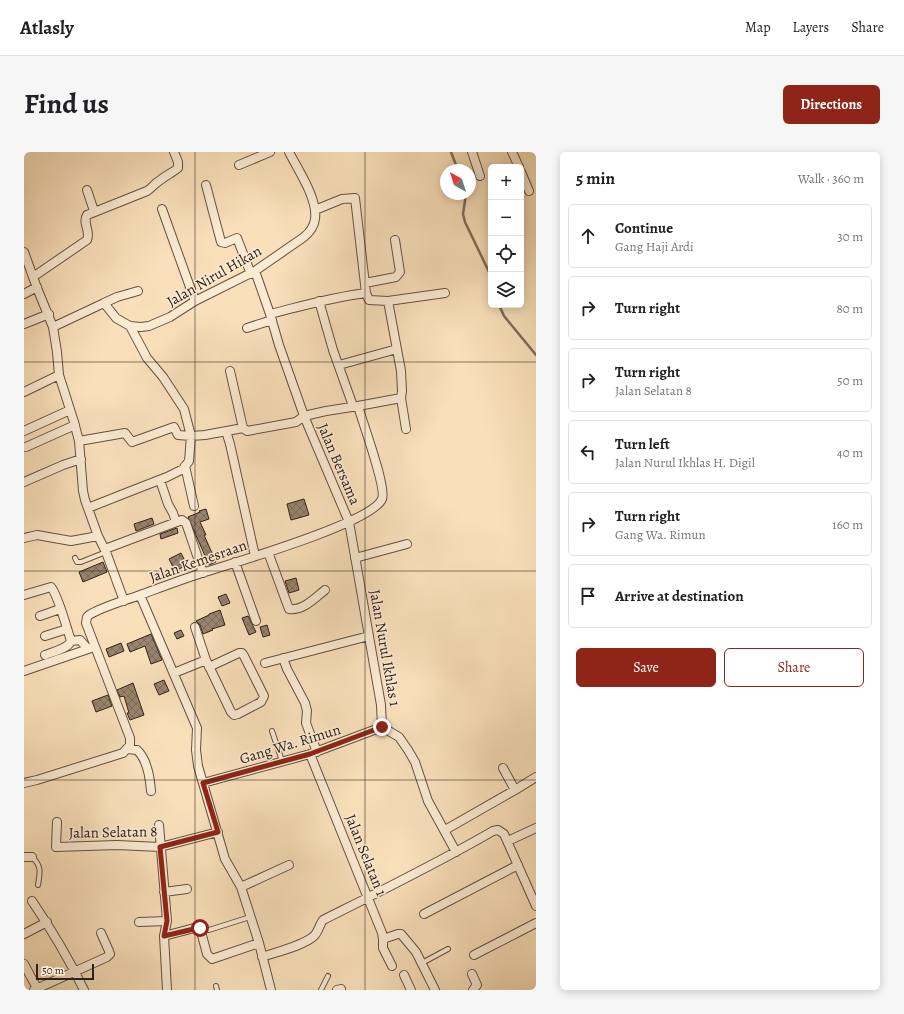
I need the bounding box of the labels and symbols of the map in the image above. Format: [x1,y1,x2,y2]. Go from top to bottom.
north arrow [440,164,476,200]
street label: Jalan Nirul Hikan [163,241,265,311]
street label: Jalan Bersama [313,420,365,508]
street label: Jalan Kemesraan [147,535,249,587]
street label: Jalan Nurul Ikhlas 1 [365,588,405,708]
route end [373,718,391,736]
street label: Gang Wa. Rimun [237,719,343,769]
street label: Jalan Selatan 1 [341,811,391,899]
street label: Jalan Selatan 8 [68,821,158,843]
route start [191,919,209,937]
scale bar [36,962,94,981]

